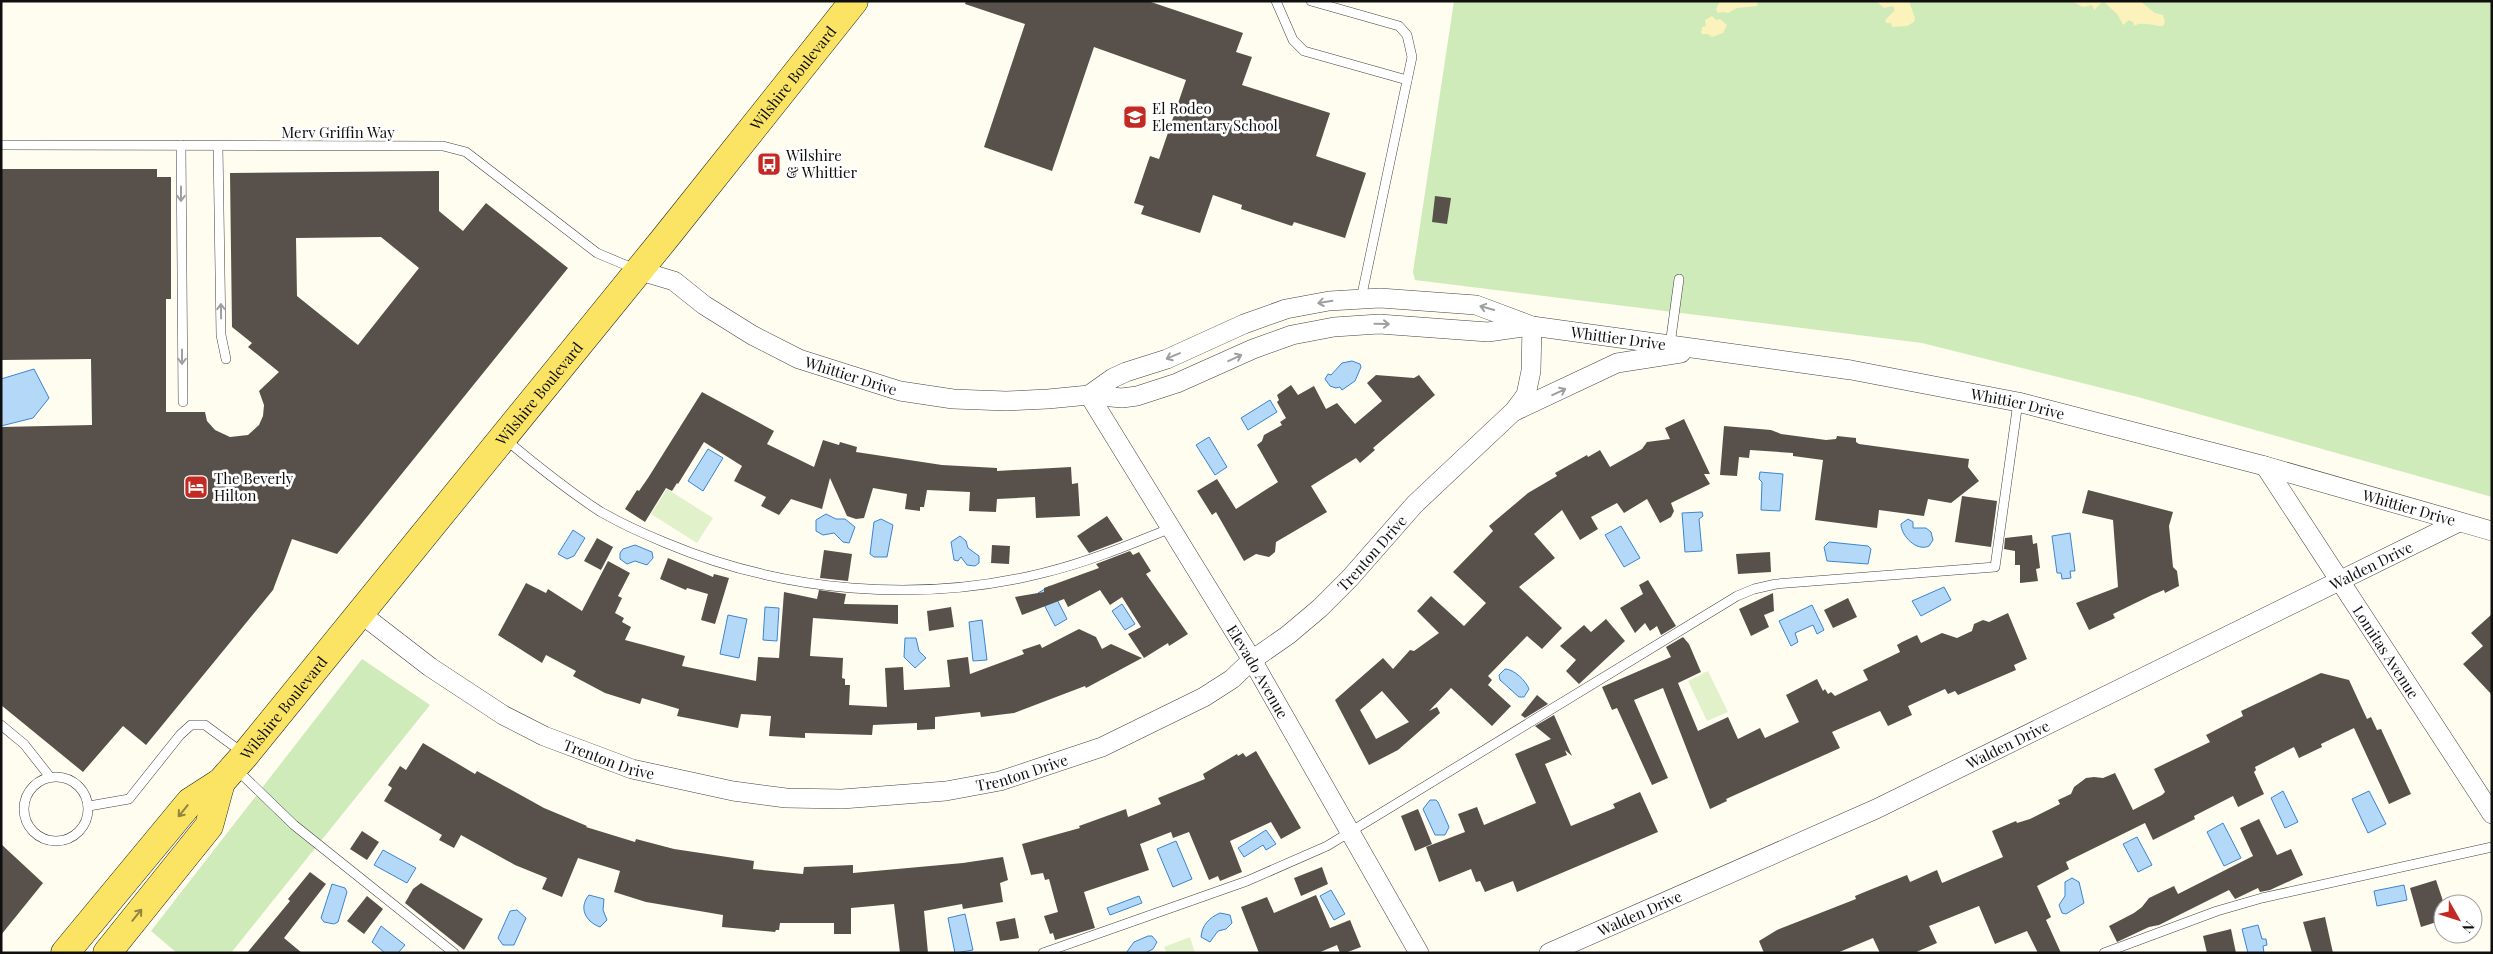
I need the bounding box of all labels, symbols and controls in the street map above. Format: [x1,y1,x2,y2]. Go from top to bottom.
street label: Wilshire Boulevard [745,22,840,135]
place label: El Rodeo Elementary School [1152,98,1278,135]
school or university icon: El Rodeo Elementary School [1122,104,1148,130]
street label: Merv Griffin Way [281,122,395,142]
place label: Wilshire & Whittier [785,145,857,182]
bus stop icon: Wilshire & Whittier [756,151,782,177]
one-way arrow [176,186,186,202]
one-way arrow [1318,298,1334,308]
one-way arrow [216,303,226,320]
one-way arrow [1479,303,1495,313]
one-way arrow [1374,319,1390,329]
street label: Whittier Drive [1569,321,1667,354]
street label: Wilshire Boulevard [490,337,587,450]
one-way arrow [177,348,187,364]
street label: Whittier Drive [802,351,900,399]
one-way arrow [1166,352,1181,362]
one-way arrow [1227,352,1242,362]
street label: Whittier Drive [1968,383,2067,424]
one-way arrow [1551,387,1566,396]
place label: The Beverly Hilton [214,468,294,505]
hotel icon: The Beverly Hilton [183,474,209,500]
street label: Whittier Drive [2360,484,2458,530]
street label: Trenton Drive [1333,511,1411,595]
street label: Walden Drive [2325,536,2416,595]
street label: Lomitas Avenue [2349,602,2424,702]
street label: Elevado Avenue [1223,621,1293,722]
street label: Wilshire Boulevard [235,652,332,764]
street label: Walden Drive [1962,715,2053,774]
street label: Trenton Drive [561,734,656,784]
street label: Trenton Drive [974,749,1070,795]
one-way arrow [177,804,188,817]
street label: Walden Drive [1593,886,1685,941]
north arrow [2433,894,2483,944]
one-way arrow [132,909,143,922]
text: N [2458,918,2479,937]

